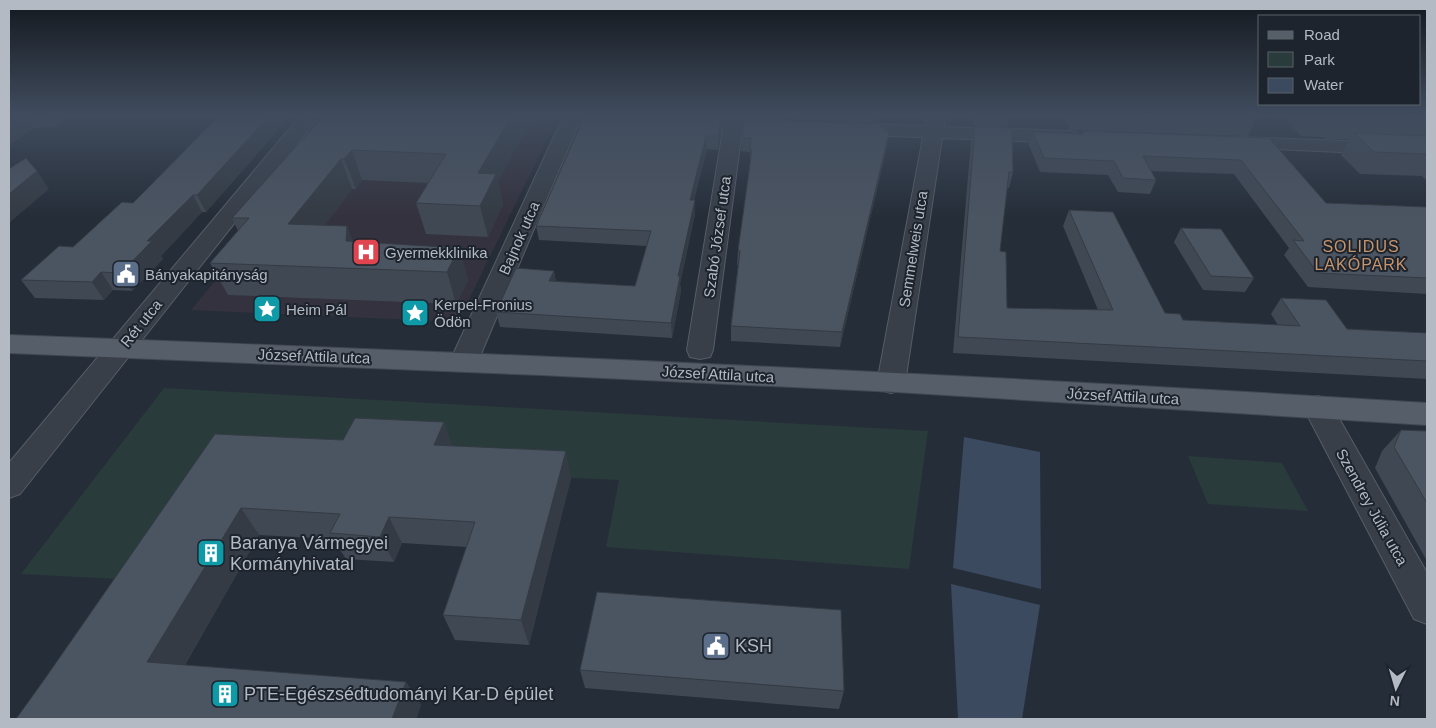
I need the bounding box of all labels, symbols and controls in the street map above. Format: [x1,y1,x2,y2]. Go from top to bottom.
legend [1258,15,1421,105]
text: Road [1304,26,1340,43]
text: Park [1304,51,1335,68]
text: Water [1304,76,1343,93]
street label: Szabó József utca [700,174,734,299]
street label: Semmelweis utca [895,189,931,308]
street label: Bajnok utca [495,198,543,277]
hospital icon: Gyermekklinika [351,237,381,267]
district label: SOLIDUS LAKÓPARK [1314,238,1408,273]
place label: Gyermekklinika [385,244,488,261]
public building icon: Bányakapitányság [111,259,141,289]
place label: Bányakapitányság [145,266,268,283]
place icon: Heim Pál [252,294,282,324]
street label: Rét utca [117,295,166,350]
place label: Kerpel-Fronius Ödön [434,296,532,330]
place icon: Kerpel-Fronius Ödön [400,298,430,328]
place label: Heim Pál [286,301,347,318]
street label: József Attila utca [257,346,371,366]
street label: József Attila utca [661,363,775,385]
street label: József Attila utca [1066,385,1180,407]
street label: Szendrey Júlia utca [1333,446,1411,569]
place label: Baranya Vármegyei Kormányhivatal [230,533,388,574]
building icon: Baranya Vármegyei Kormányhivatal [196,538,226,568]
public building icon: KSH [701,631,731,661]
place label: KSH [735,636,772,656]
north arrow [1371,663,1421,713]
building icon: PTE-Egészsédtudományi Kar-D épület [210,679,240,709]
place label: PTE-Egészsédtudományi Kar-D épület [244,684,553,704]
text: N [1389,693,1401,709]

